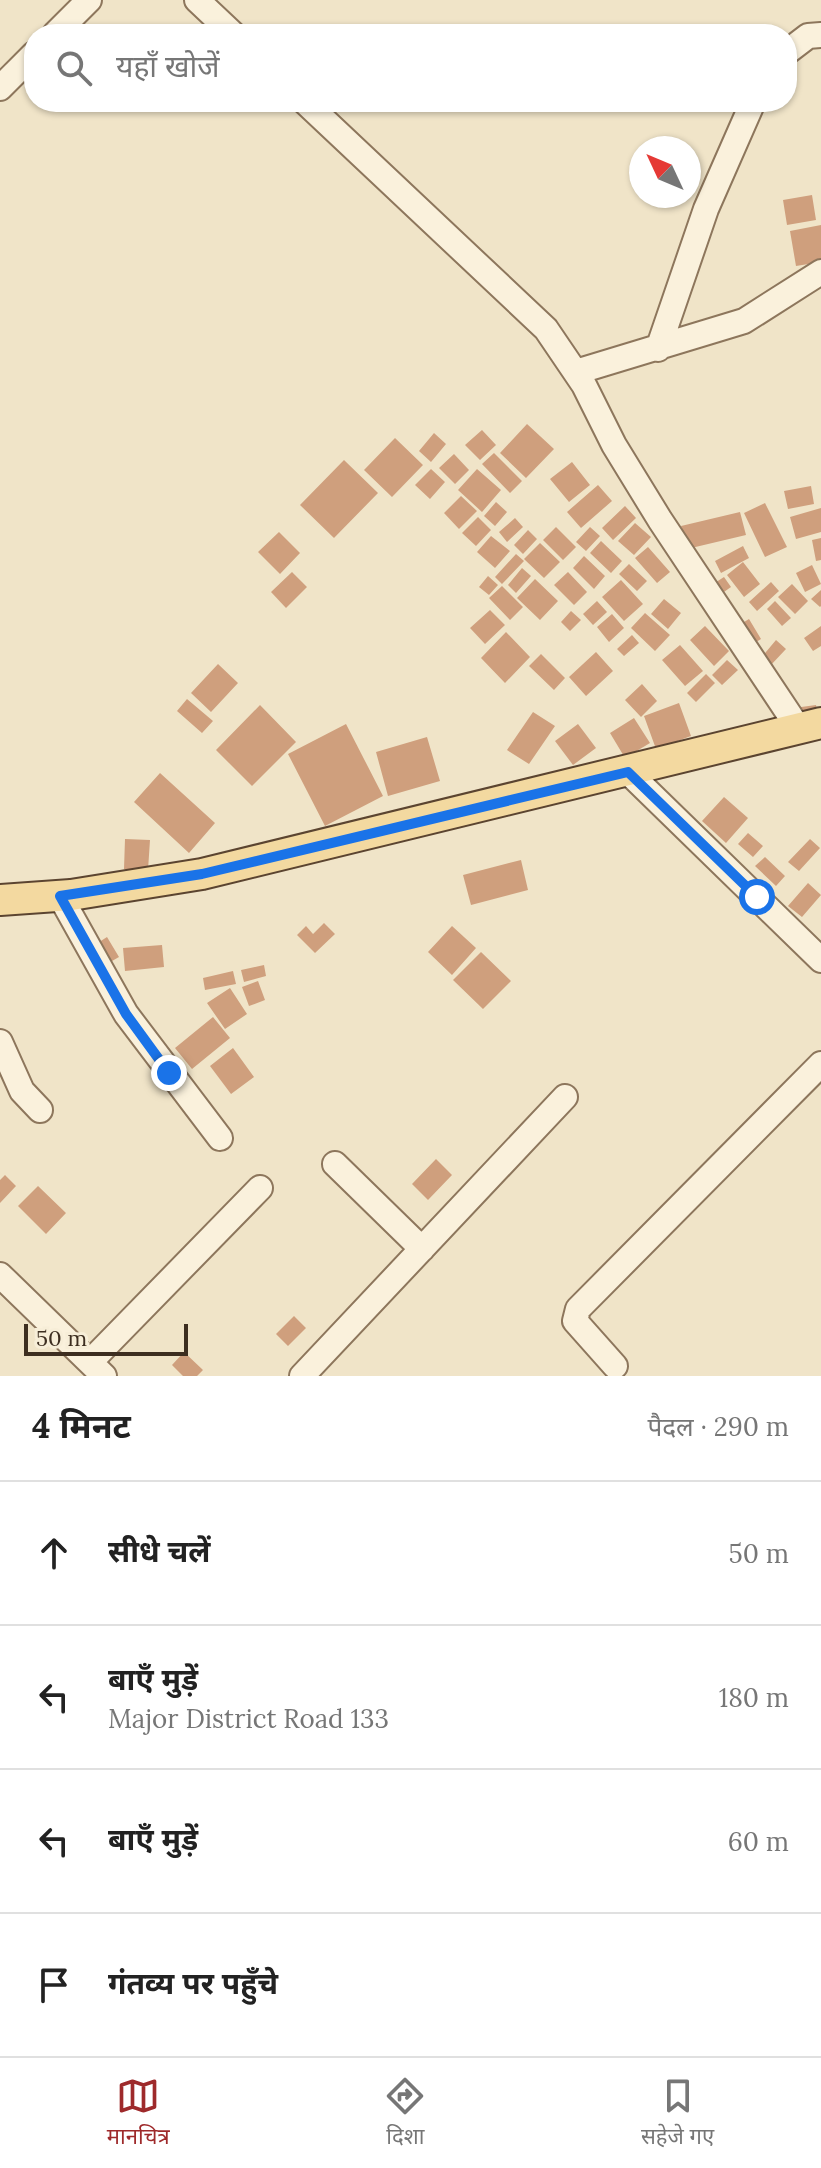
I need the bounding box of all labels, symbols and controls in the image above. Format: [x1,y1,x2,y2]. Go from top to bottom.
search box [24,24,797,112]
icon: search [52,46,96,90]
text: यहाँ खोजें [116,47,220,85]
north arrow [629,136,701,208]
route start [739,879,775,915]
route end [151,1055,187,1091]
scale bar [24,1320,188,1356]
text: 50 m [36,1324,87,1352]
text: 4 मिनट [32,1404,131,1447]
text: पैदल · 290 m [647,1410,789,1443]
icon: ahead [32,1531,76,1575]
text: सीधे चलें [108,1532,210,1570]
text: 50 m [729,1537,789,1570]
text: बाएँ मुड़ें [108,1660,198,1698]
icon: left [32,1675,76,1719]
text: 180 m [719,1681,789,1714]
text: Major District Road 133 [108,1702,389,1735]
icon: left [32,1819,76,1863]
text: बाएँ मुड़ें [108,1820,198,1858]
text: 60 m [728,1825,789,1858]
icon: arrive [32,1963,76,2007]
text: गंतव्य पर पहुँचे [108,1964,278,2002]
tab: मानचित्र [107,2074,170,2153]
tab: दिशा [383,2074,427,2153]
tab: सहेजे गए [641,2074,714,2153]

